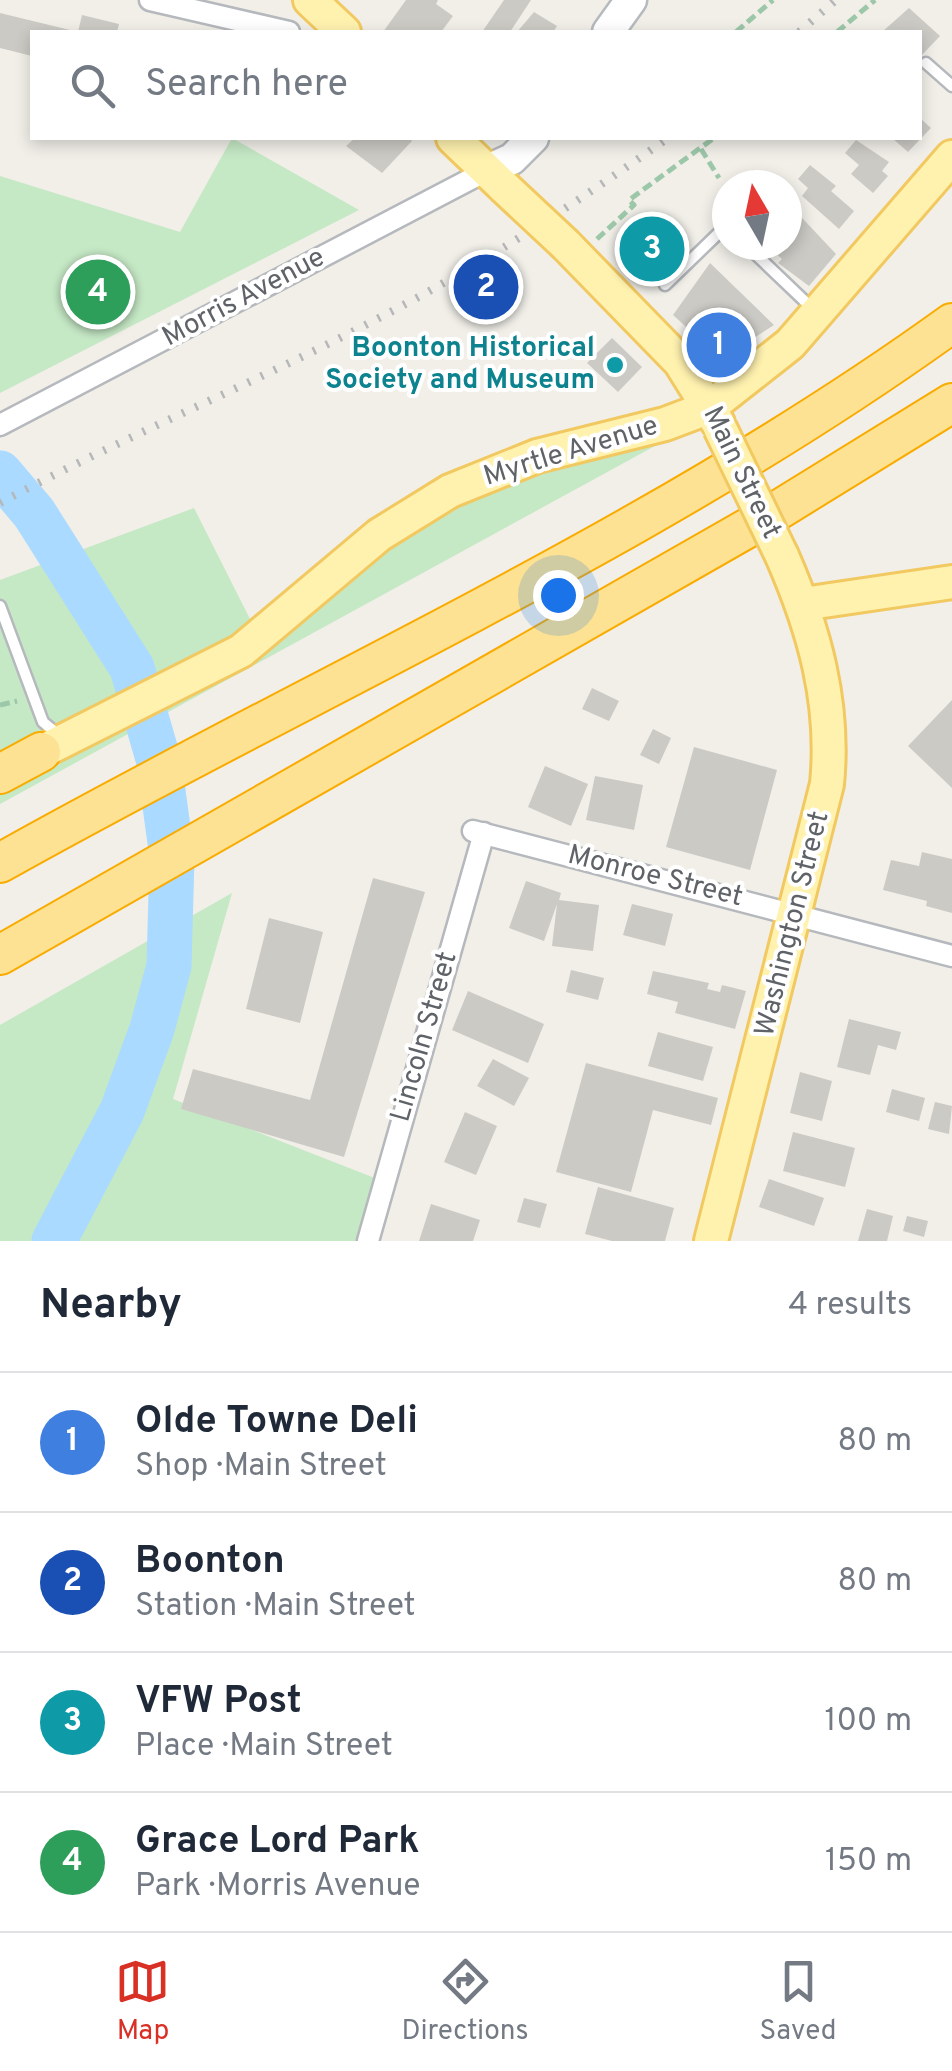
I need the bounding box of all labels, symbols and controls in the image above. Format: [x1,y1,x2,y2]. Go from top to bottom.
search box [30,30,922,140]
icon: search [65,58,120,113]
text: Search here [145,61,348,110]
north arrow [712,170,802,260]
pin: 3 [620,212,684,286]
street label: Morris Avenue [157,240,331,356]
pin: 2 [454,250,518,324]
pin: 4 [66,254,130,330]
pin: 1 [686,308,752,382]
place label: Boonton Historical Society and Museum [325,331,595,399]
marker: Boonton Historical Society and Museum [604,354,626,376]
street label: Main Street [693,401,789,545]
street label: Myrtle Avenue [479,408,663,496]
your location [533,570,584,621]
street label: Washington Street [748,808,838,1040]
street label: Monroe Street [564,838,746,916]
street label: Lincoln Street [384,948,466,1126]
text: Nearby [40,1280,182,1333]
text: 4 results [788,1286,912,1326]
text: Olde Towne Deli [135,1398,418,1447]
text: 1 [66,1422,79,1462]
text: 80 m [838,1422,912,1462]
text: Shop · Main Street [135,1447,387,1487]
text: Boonton [135,1538,285,1587]
text: 2 [63,1562,82,1602]
text: 80 m [838,1562,912,1602]
text: Station · Main Street [135,1587,416,1627]
text: VFW Post [135,1678,302,1727]
text: 3 [63,1702,82,1742]
text: 100 m [825,1702,912,1742]
text: Place · Main Street [135,1727,393,1767]
text: Grace Lord Park [135,1818,419,1867]
text: 4 [62,1842,83,1882]
text: 150 m [825,1842,912,1882]
text: Park · Morris Avenue [135,1867,421,1907]
tab: Map [115,1954,170,2050]
tab: Directions [401,1954,529,2050]
tab: Saved [760,1954,837,2050]

